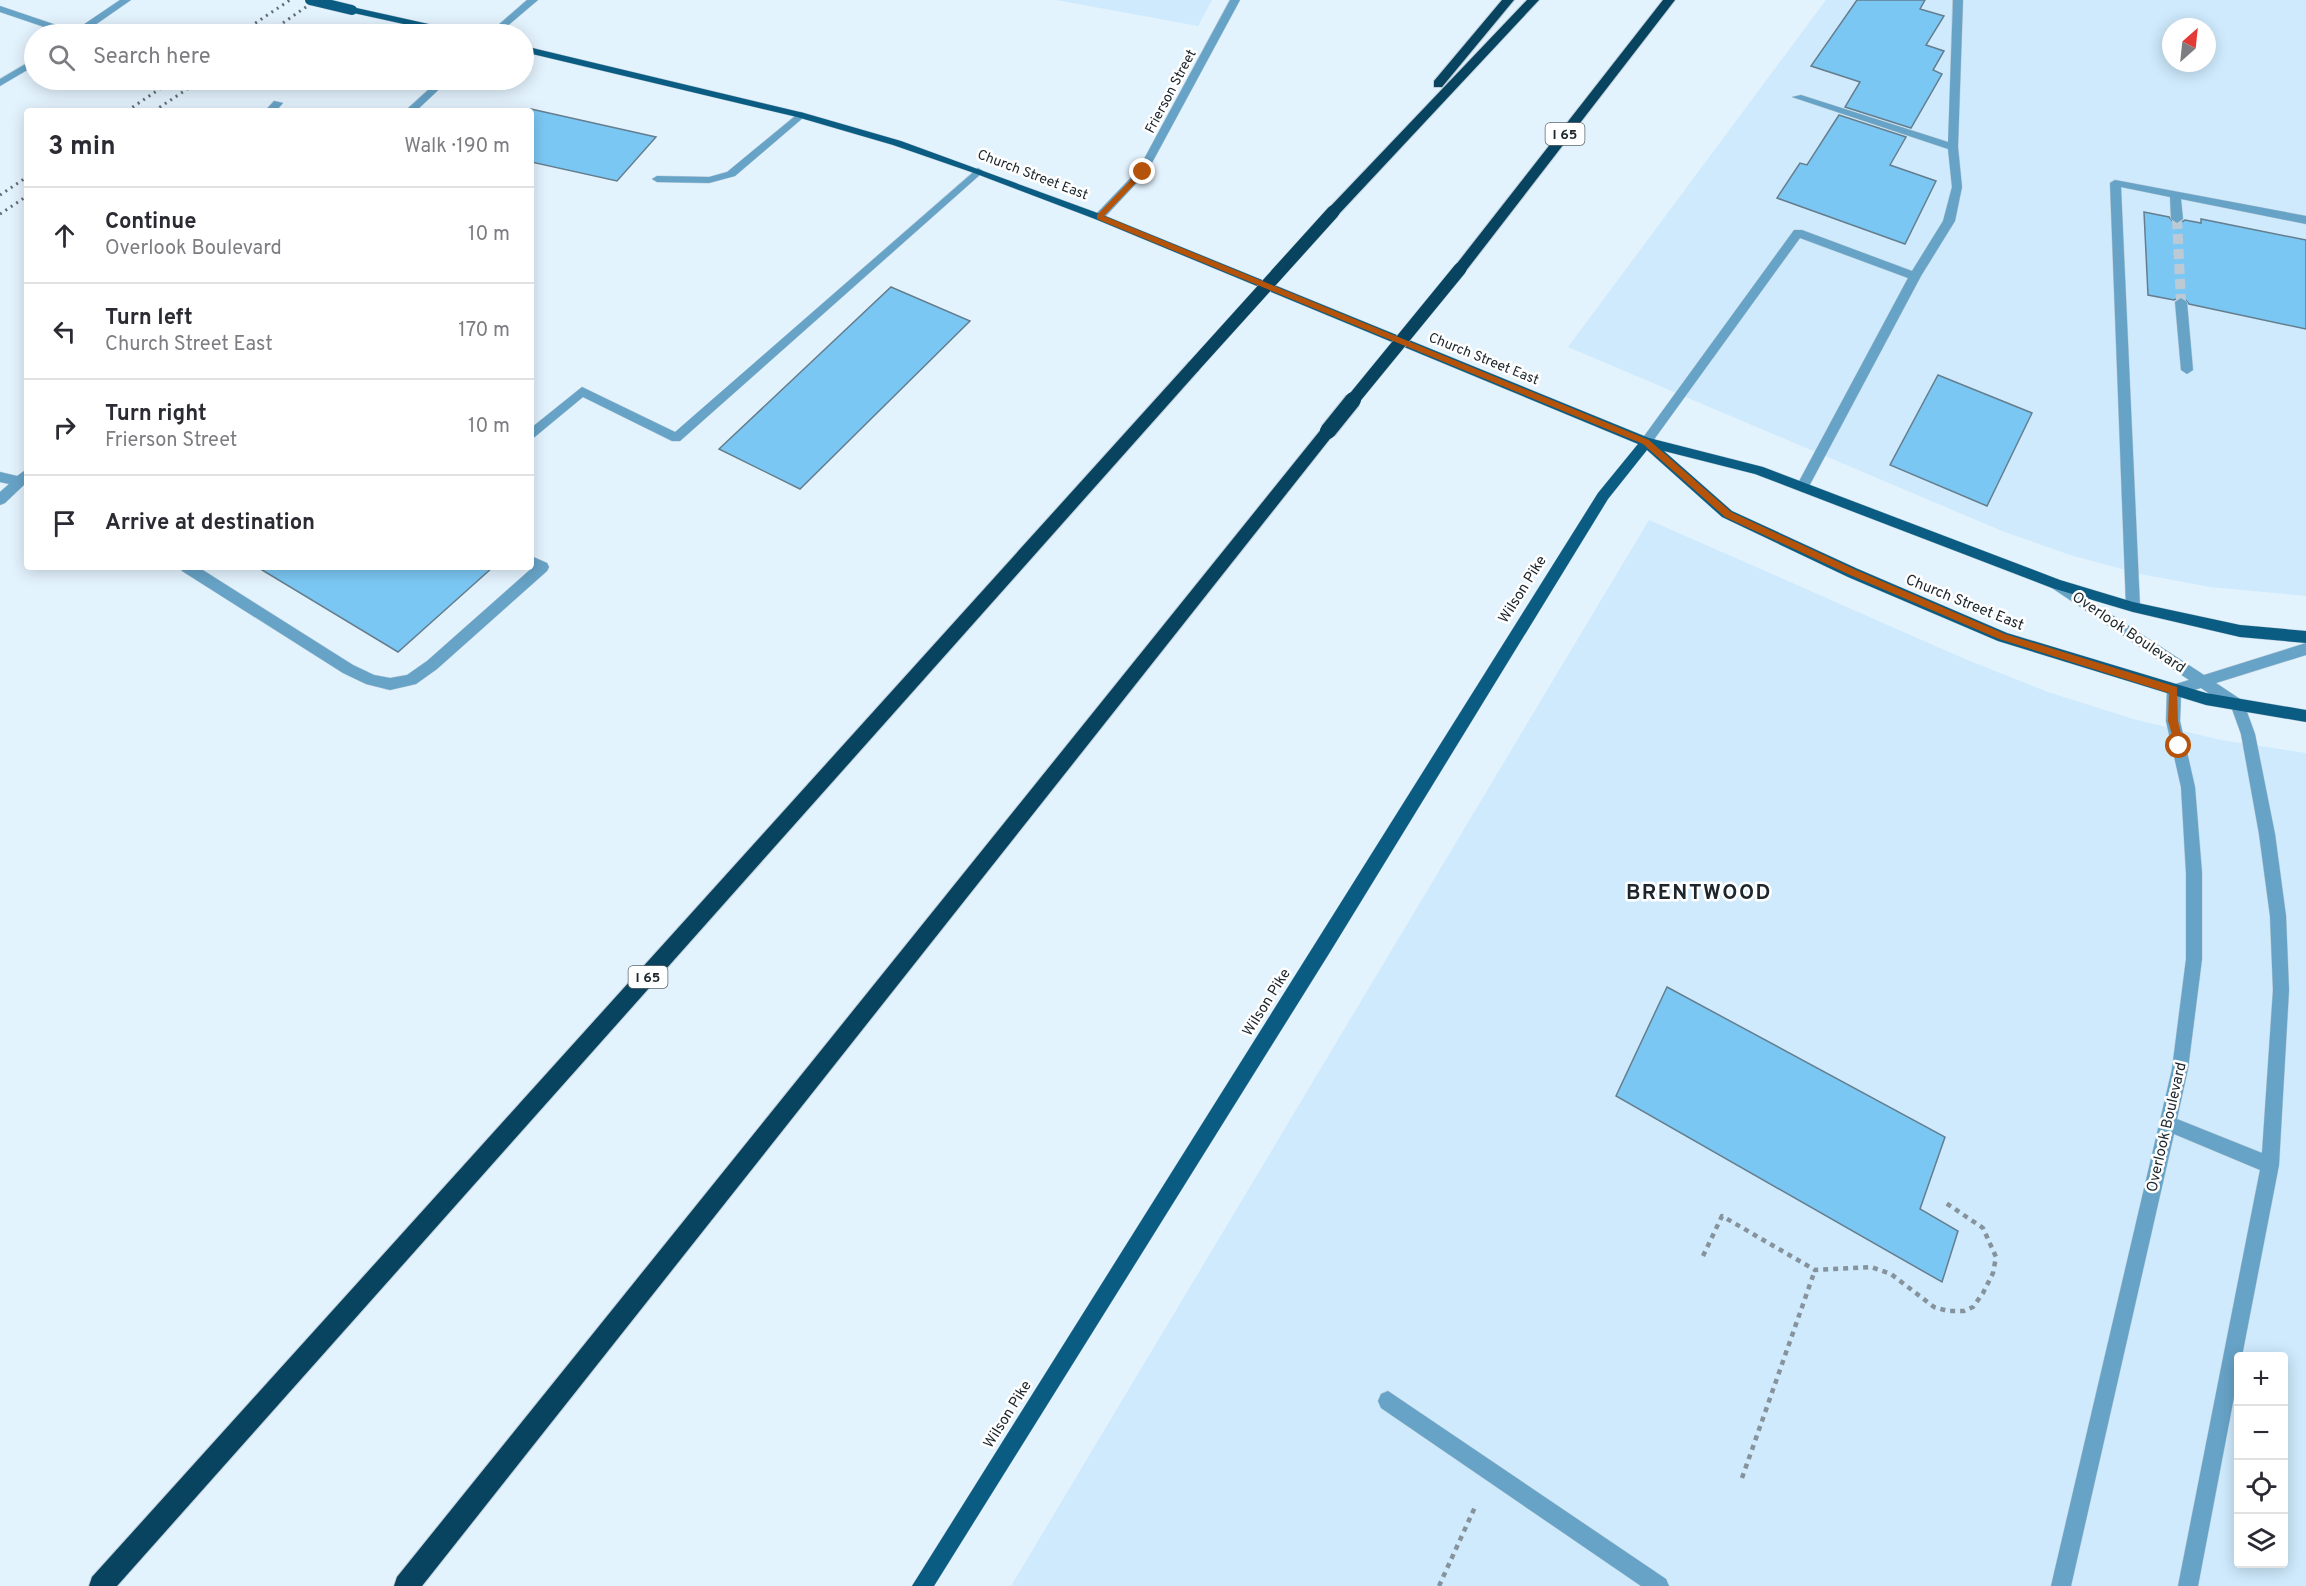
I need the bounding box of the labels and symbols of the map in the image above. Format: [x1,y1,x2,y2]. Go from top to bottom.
north arrow [2162,18,2216,72]
street label: Frierson Street [1142,47,1201,137]
road number: I 65 [1546,123,1584,145]
street label: Church Street East [975,146,1090,204]
route end [1129,158,1155,184]
street label: Church Street East [1426,330,1541,389]
street label: Wilson Pike [1495,552,1552,627]
street label: Church Street East [1903,571,2026,636]
street label: Overlook Boulevard [2068,588,2188,678]
route start [2165,732,2191,758]
district label: BRENTWOOD [1626,880,1772,907]
street label: Wilson Pike [1239,965,1296,1040]
road number: I 65 [628,966,668,988]
street label: Overlook Boulevard [2143,1061,2192,1194]
street label: Wilson Pike [980,1377,1037,1452]

